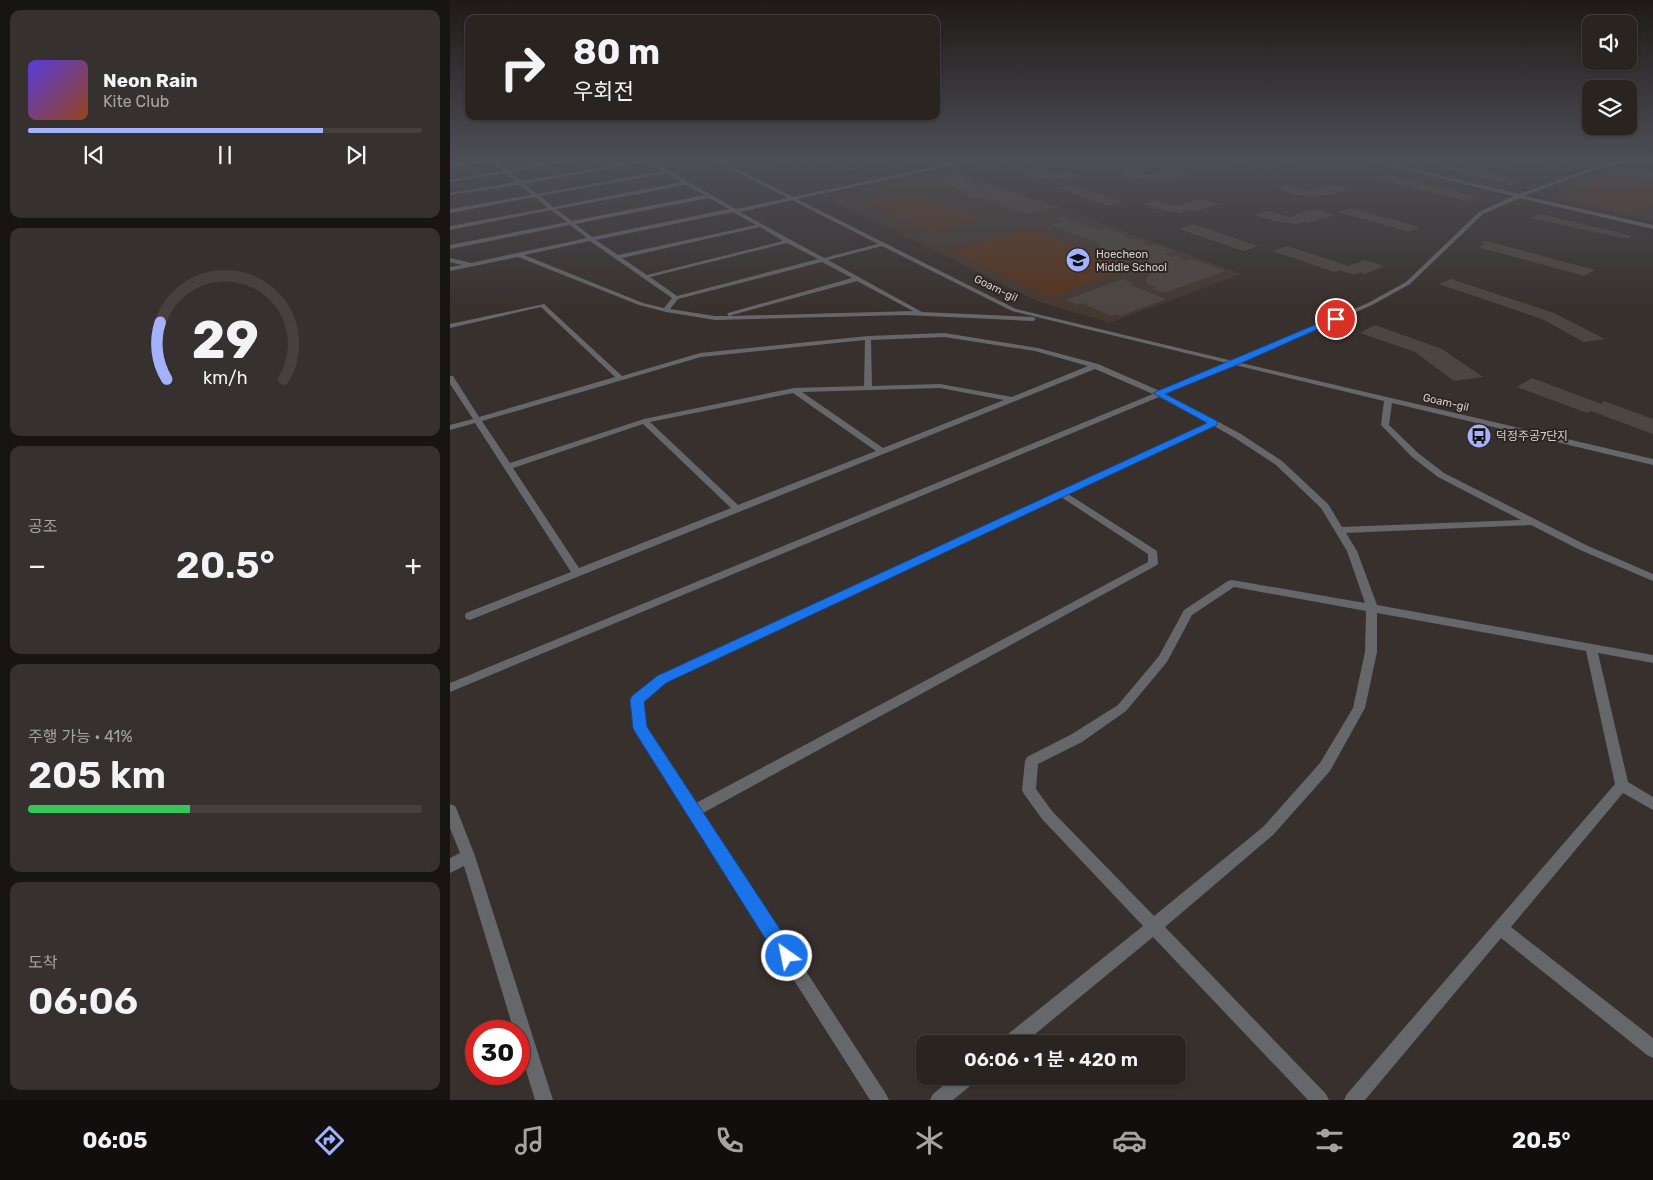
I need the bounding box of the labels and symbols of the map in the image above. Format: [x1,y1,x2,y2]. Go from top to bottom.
school or university icon: Hoecheon Middle School [1065,247,1091,273]
place label: Hoecheon Middle School [1096,248,1167,274]
street label: Goam-gil [972,272,1020,305]
pin [1315,298,1357,340]
street label: Goam-gil [1422,391,1470,414]
bus stop icon: 덕정주공7단지 [1466,423,1492,449]
place label: 덕정주공7단지 [1496,429,1568,443]
position arrow [760,929,812,981]
speed limit sign: 30 [465,1020,530,1085]

